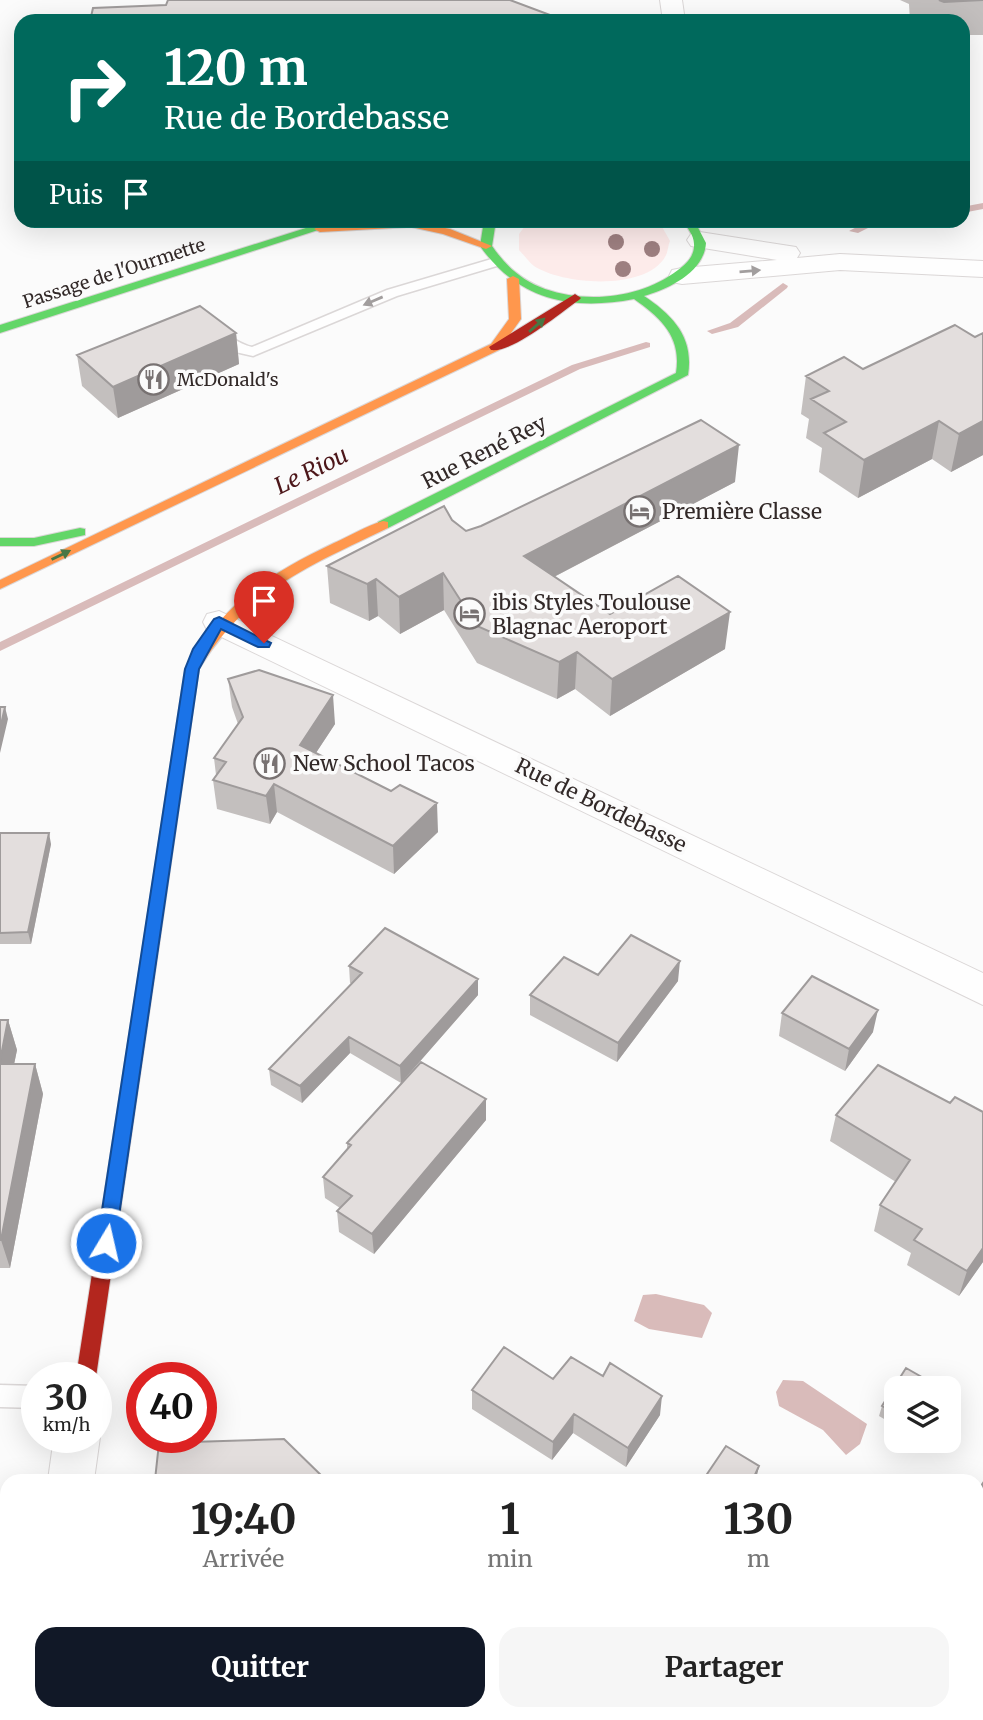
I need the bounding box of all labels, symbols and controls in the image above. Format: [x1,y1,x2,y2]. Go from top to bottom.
text: 120 m [164,37,308,98]
icon: right [49,42,140,133]
text: Rue de Bordebasse [164,98,449,138]
icon: arrive [117,175,155,213]
text: Puis [49,178,103,211]
street label: Passage de l'Ourmette [20,233,208,313]
one-way arrow [739,265,761,276]
one-way arrow [363,295,383,307]
one-way arrow [528,318,545,333]
restaurant icon: McDonald's [137,362,171,396]
place label: McDonald's [177,368,279,391]
street label: Rue René Rey [417,409,552,495]
water label: Le Riou [269,440,353,500]
hotel icon: Première Classe [622,494,656,528]
place label: Première Classe [662,498,822,525]
one-way arrow [51,549,71,561]
pin [234,571,294,643]
icon: arrive [245,582,283,620]
place label: ibis Styles Toulouse Blagnac Aeroport [492,589,691,640]
hotel icon: ibis Styles Toulouse Blagnac Aeroport [452,597,486,631]
restaurant icon: New School Tacos [253,746,287,780]
place label: New School Tacos [293,750,475,777]
street label: Rue de Bordebasse [511,752,691,858]
position arrow [69,1206,143,1280]
speed limit sign: 40 [126,1362,217,1453]
text: 30 [45,1376,88,1420]
map controls [884,1376,961,1453]
button: layers [884,1376,961,1453]
text: km/h [43,1413,90,1436]
text: 19:40 [191,1493,297,1545]
text: 1 [500,1493,520,1545]
text: 130 [723,1493,793,1545]
text: Arrivée [203,1544,284,1573]
text: min [487,1544,533,1573]
text: m [747,1544,770,1573]
button: Quitter [35,1627,485,1707]
button: Partager [499,1627,949,1707]

